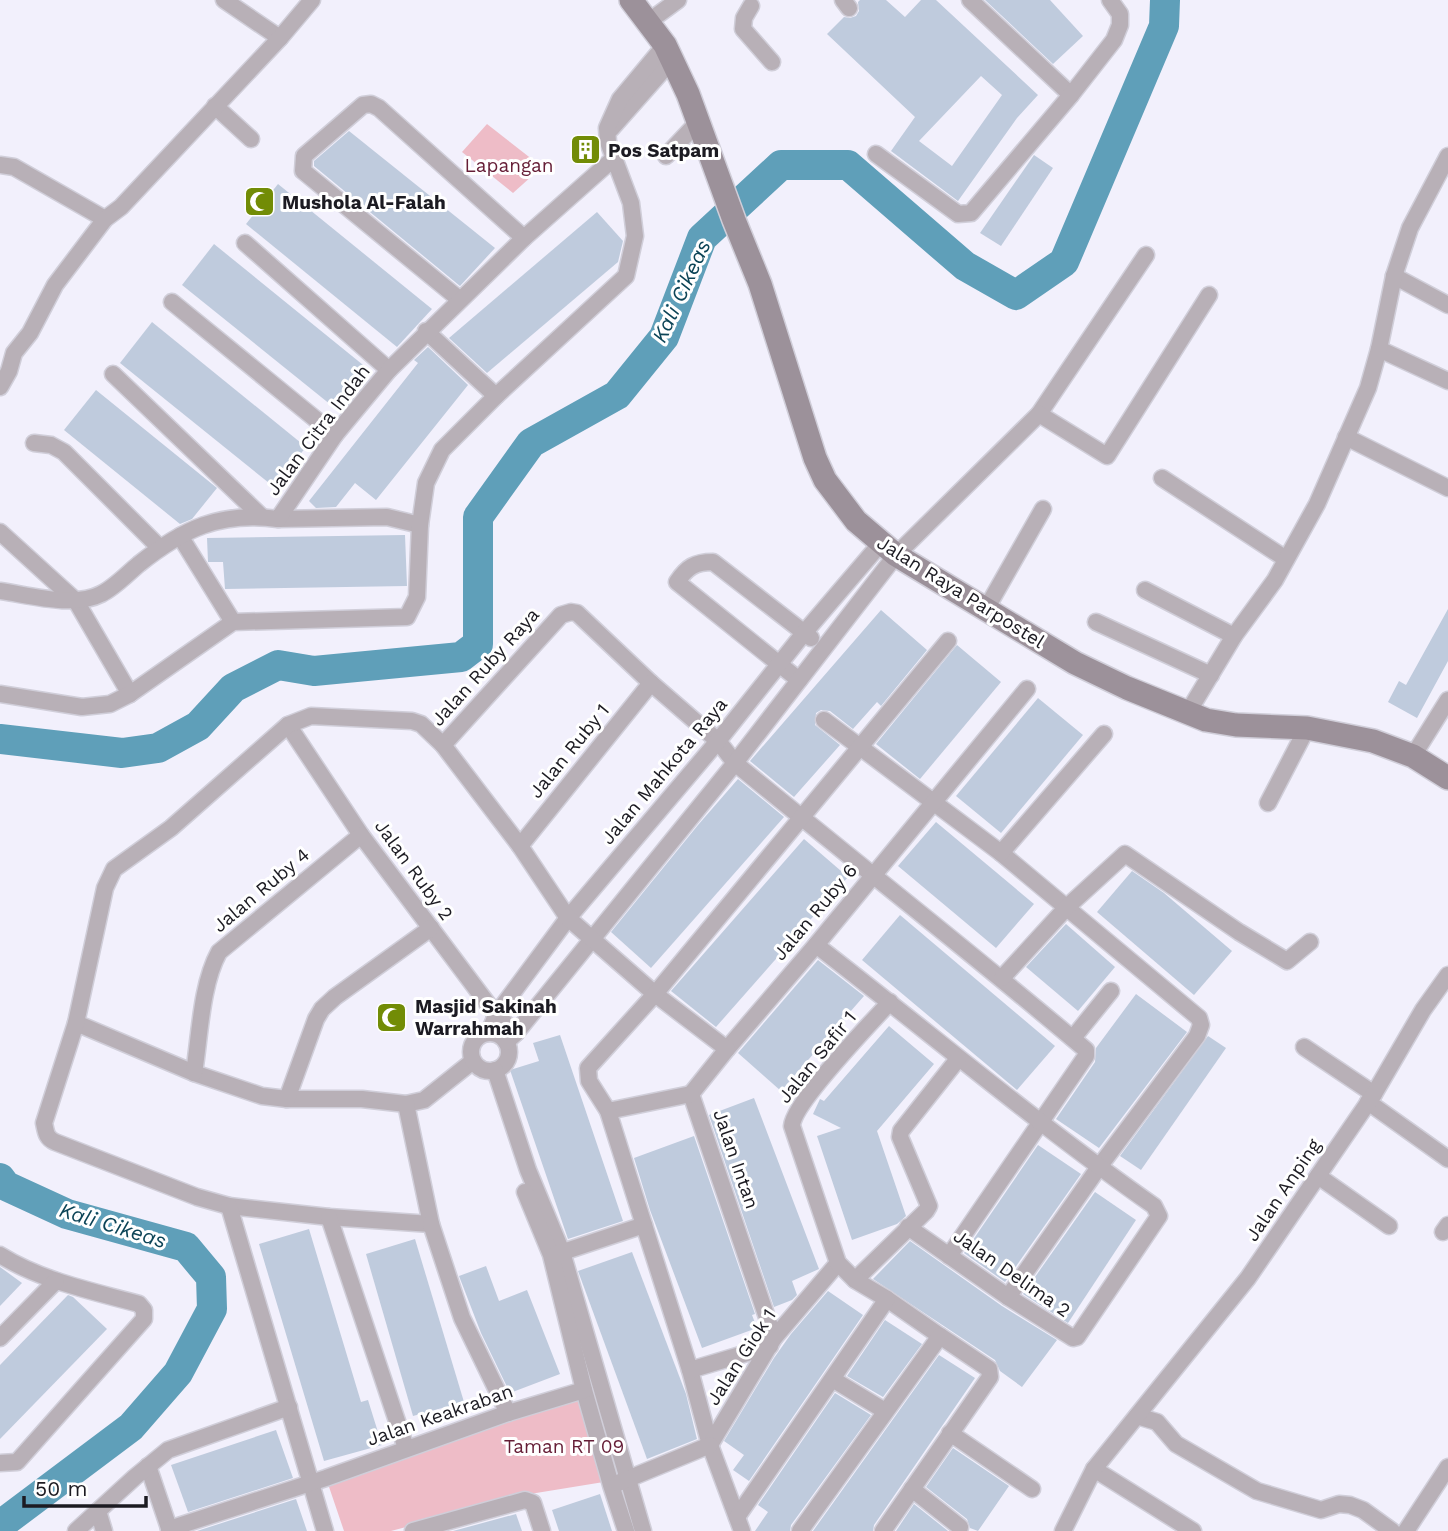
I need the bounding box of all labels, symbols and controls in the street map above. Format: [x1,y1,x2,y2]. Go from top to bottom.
building icon: Pos Satpam [568,133,602,167]
place label: Pos Satpam [608,139,719,162]
park label: Lapangan [464,154,554,177]
mosque icon: Mushola Al-Falah [242,185,276,219]
place label: Mushola Al-Falah [282,191,446,214]
water label: Kali Cikeas [646,235,716,346]
street label: Jalan Citra Indah [261,360,375,500]
street label: Jalan Raya Parpostel [873,531,1049,653]
street label: Jalan Ruby Raya [426,603,544,731]
street label: Jalan Mahkota Raya [596,693,732,849]
street label: Jalan Ruby 1 [524,699,614,803]
street label: Jalan Ruby 2 [370,815,458,925]
street label: Jalan Ruby 4 [208,843,314,937]
street label: Jalan Ruby 6 [768,859,862,965]
place label: Masjid Sakinah Warrahmah [415,995,557,1040]
mosque icon: Masjid Sakinah Warrahmah [375,1000,409,1034]
street label: Jalan Safir 1 [773,1006,861,1108]
street label: Jalan Intan [708,1106,764,1212]
street label: Jalan Anping [1240,1134,1326,1245]
water label: Kali Cikeas [57,1197,170,1253]
street label: Jalan Delima 2 [949,1224,1075,1322]
street label: Jalan Giok 1 [701,1305,781,1409]
street label: Jalan Keakraban [364,1379,516,1451]
park label: Taman RT 09 [504,1435,624,1458]
scale bar [24,1464,147,1508]
text: 50 m [35,1476,87,1501]

